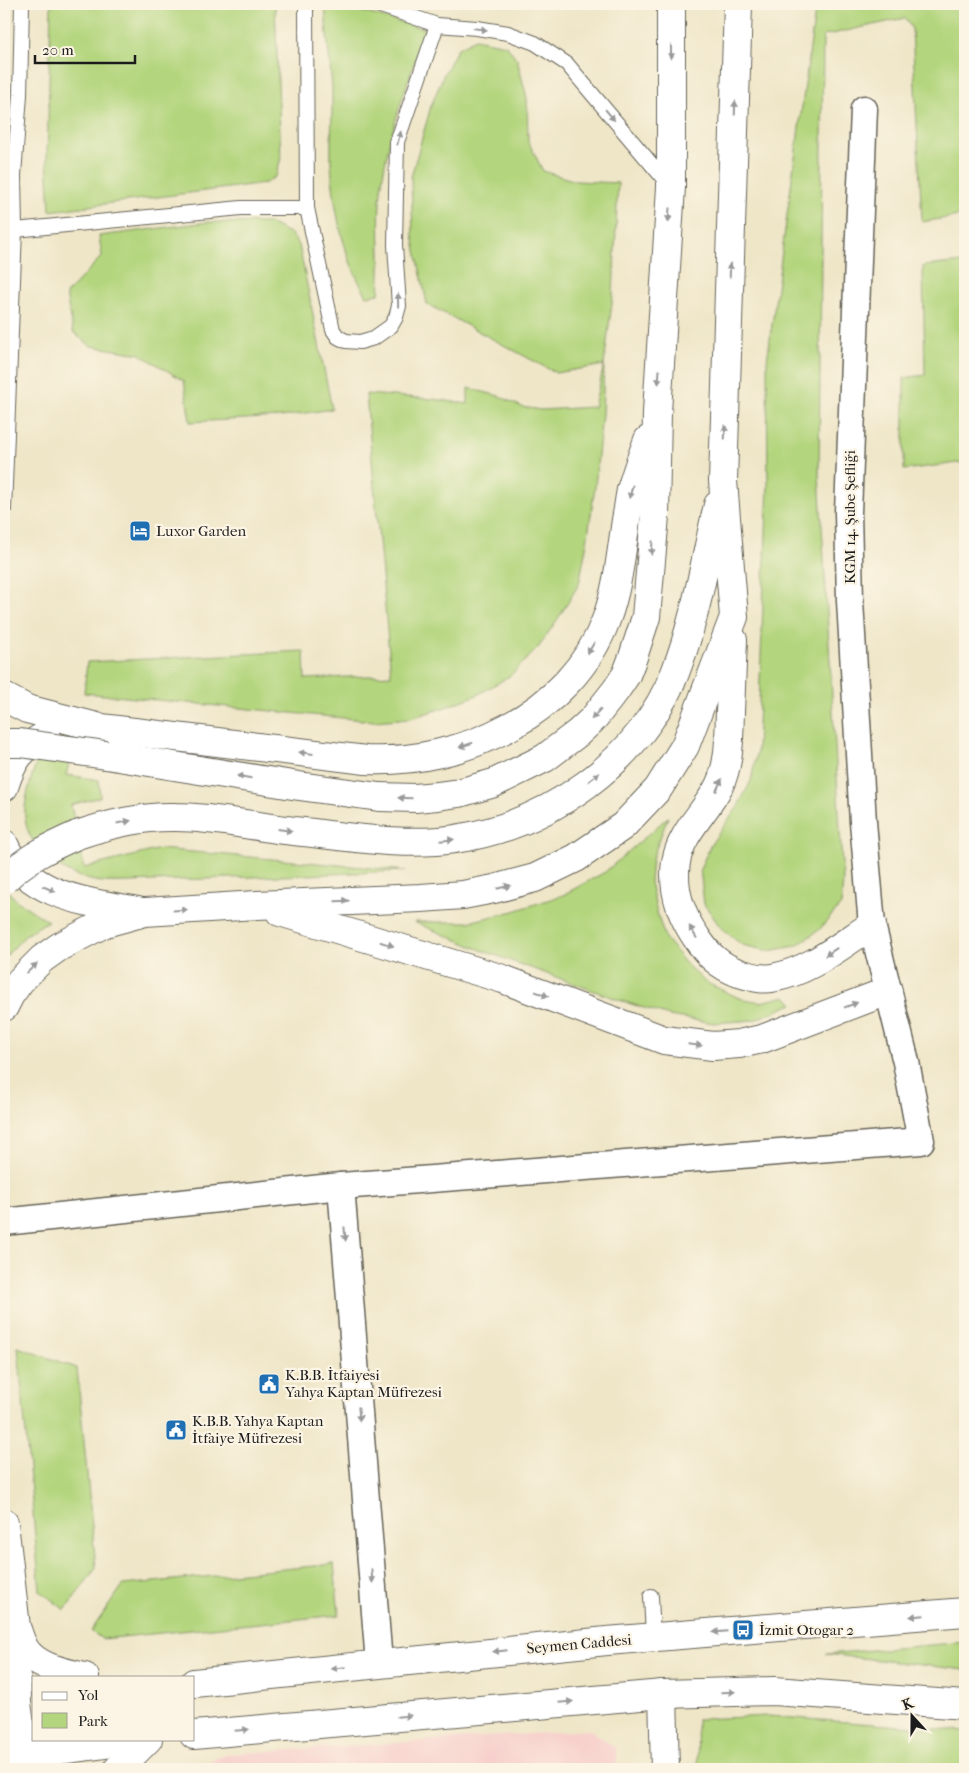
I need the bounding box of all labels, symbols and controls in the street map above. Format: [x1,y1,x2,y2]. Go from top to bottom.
one-way arrow [472,25,488,33]
scale bar [35,32,135,64]
text: 20 m [42,41,74,59]
one-way arrow [667,45,675,61]
one-way arrow [731,99,739,115]
one-way arrow [604,108,616,120]
one-way arrow [395,131,403,146]
one-way arrow [665,207,673,223]
one-way arrow [726,262,734,278]
one-way arrow [394,292,402,308]
one-way arrow [654,369,662,385]
one-way arrow [721,424,729,440]
street label: KGM 14. Şube Şefliği [841,450,859,584]
one-way arrow [627,484,635,499]
hotel icon: Luxor Garden [128,519,152,543]
place label: Luxor Garden [156,522,246,540]
one-way arrow [648,540,656,556]
one-way arrow [587,641,596,654]
one-way arrow [590,708,602,720]
one-way arrow [458,742,473,750]
one-way arrow [297,749,313,757]
one-way arrow [588,772,601,783]
one-way arrow [236,773,252,781]
one-way arrow [715,778,723,792]
one-way arrow [397,793,413,801]
one-way arrow [116,818,131,826]
one-way arrow [277,826,293,834]
one-way arrow [439,835,455,843]
one-way arrow [496,883,511,891]
one-way arrow [42,886,56,894]
one-way arrow [334,897,350,905]
one-way arrow [172,905,188,913]
one-way arrow [688,926,697,939]
one-way arrow [380,940,395,948]
one-way arrow [825,947,838,956]
one-way arrow [26,962,38,974]
one-way arrow [534,991,549,998]
one-way arrow [844,1001,859,1009]
one-way arrow [688,1041,704,1049]
one-way arrow [341,1226,349,1242]
place label: K.B.B. İtfaiyesi Yahya Kaptan Müfrezesi [284,1366,442,1401]
public building icon: K.B.B. İtfaiyesi Yahya Kaptan Müfrezesi [257,1372,281,1396]
one-way arrow [355,1406,363,1422]
place label: K.B.B. Yahya Kaptan İtfaiye Müfrezesi [192,1412,324,1447]
public building icon: K.B.B. Yahya Kaptan İtfaiye Müfrezesi [164,1418,188,1442]
one-way arrow [368,1568,376,1584]
one-way arrow [908,1613,924,1621]
bus stop icon: İzmit Otogar 2 [731,1618,755,1642]
place label: İzmit Otogar 2 [759,1621,854,1639]
one-way arrow [712,1628,728,1636]
street label: Seymen Caddesi [526,1630,633,1658]
one-way arrow [491,1647,507,1655]
one-way arrow [330,1664,346,1672]
legend [32,1676,195,1740]
text: Yol [77,1686,98,1704]
one-way arrow [720,1688,736,1696]
north arrow [886,1690,936,1740]
text: K [900,1694,916,1714]
one-way arrow [558,1697,574,1705]
text: Park [78,1712,108,1730]
one-way arrow [396,1712,412,1720]
one-way arrow [235,1726,251,1734]

